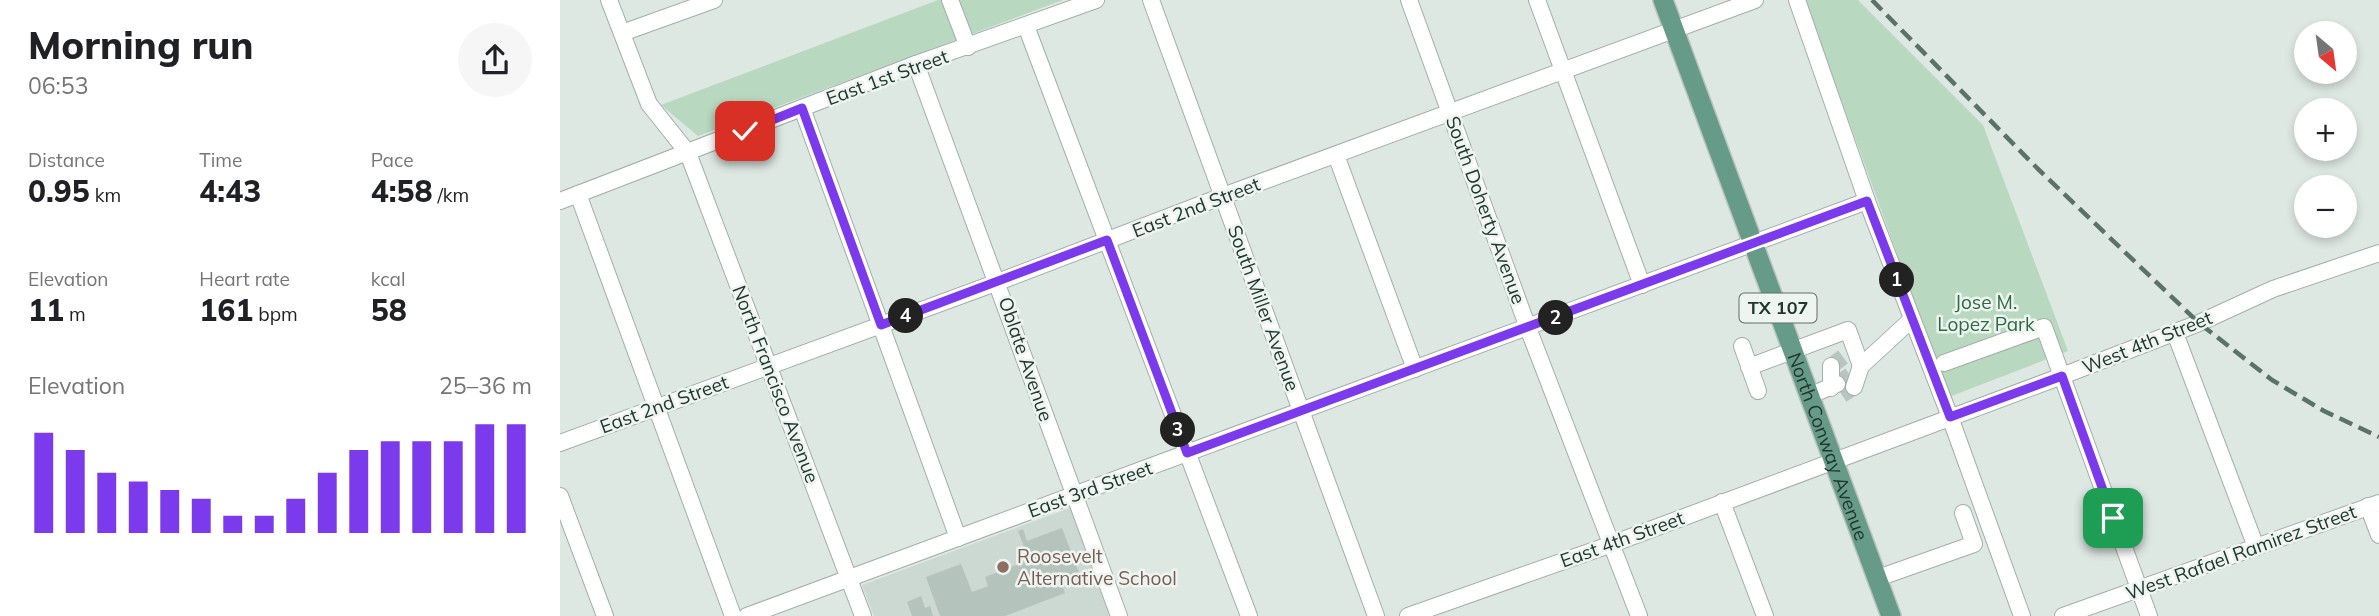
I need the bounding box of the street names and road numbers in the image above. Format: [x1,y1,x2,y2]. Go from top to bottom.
street label: East 1st Street [823,44,952,110]
street label: South Doherty Avenue [1441,113,1531,307]
street label: East 2nd Street [1129,172,1264,242]
street label: South Miller Avenue [1223,222,1305,394]
street label: North Francisco Avenue [727,282,825,486]
street label: Oblate Avenue [993,294,1059,424]
road number: TX 107 [1740,294,1816,322]
street label: West 4th Street [2079,305,2216,379]
street label: North Conway Avenue [1783,349,1874,544]
street label: East 2nd Street [597,370,732,438]
street label: East 3rd Street [1025,455,1156,523]
street label: West Rafael Ramirez Street [2122,499,2360,605]
street label: East 4th Street [1557,505,1688,573]

